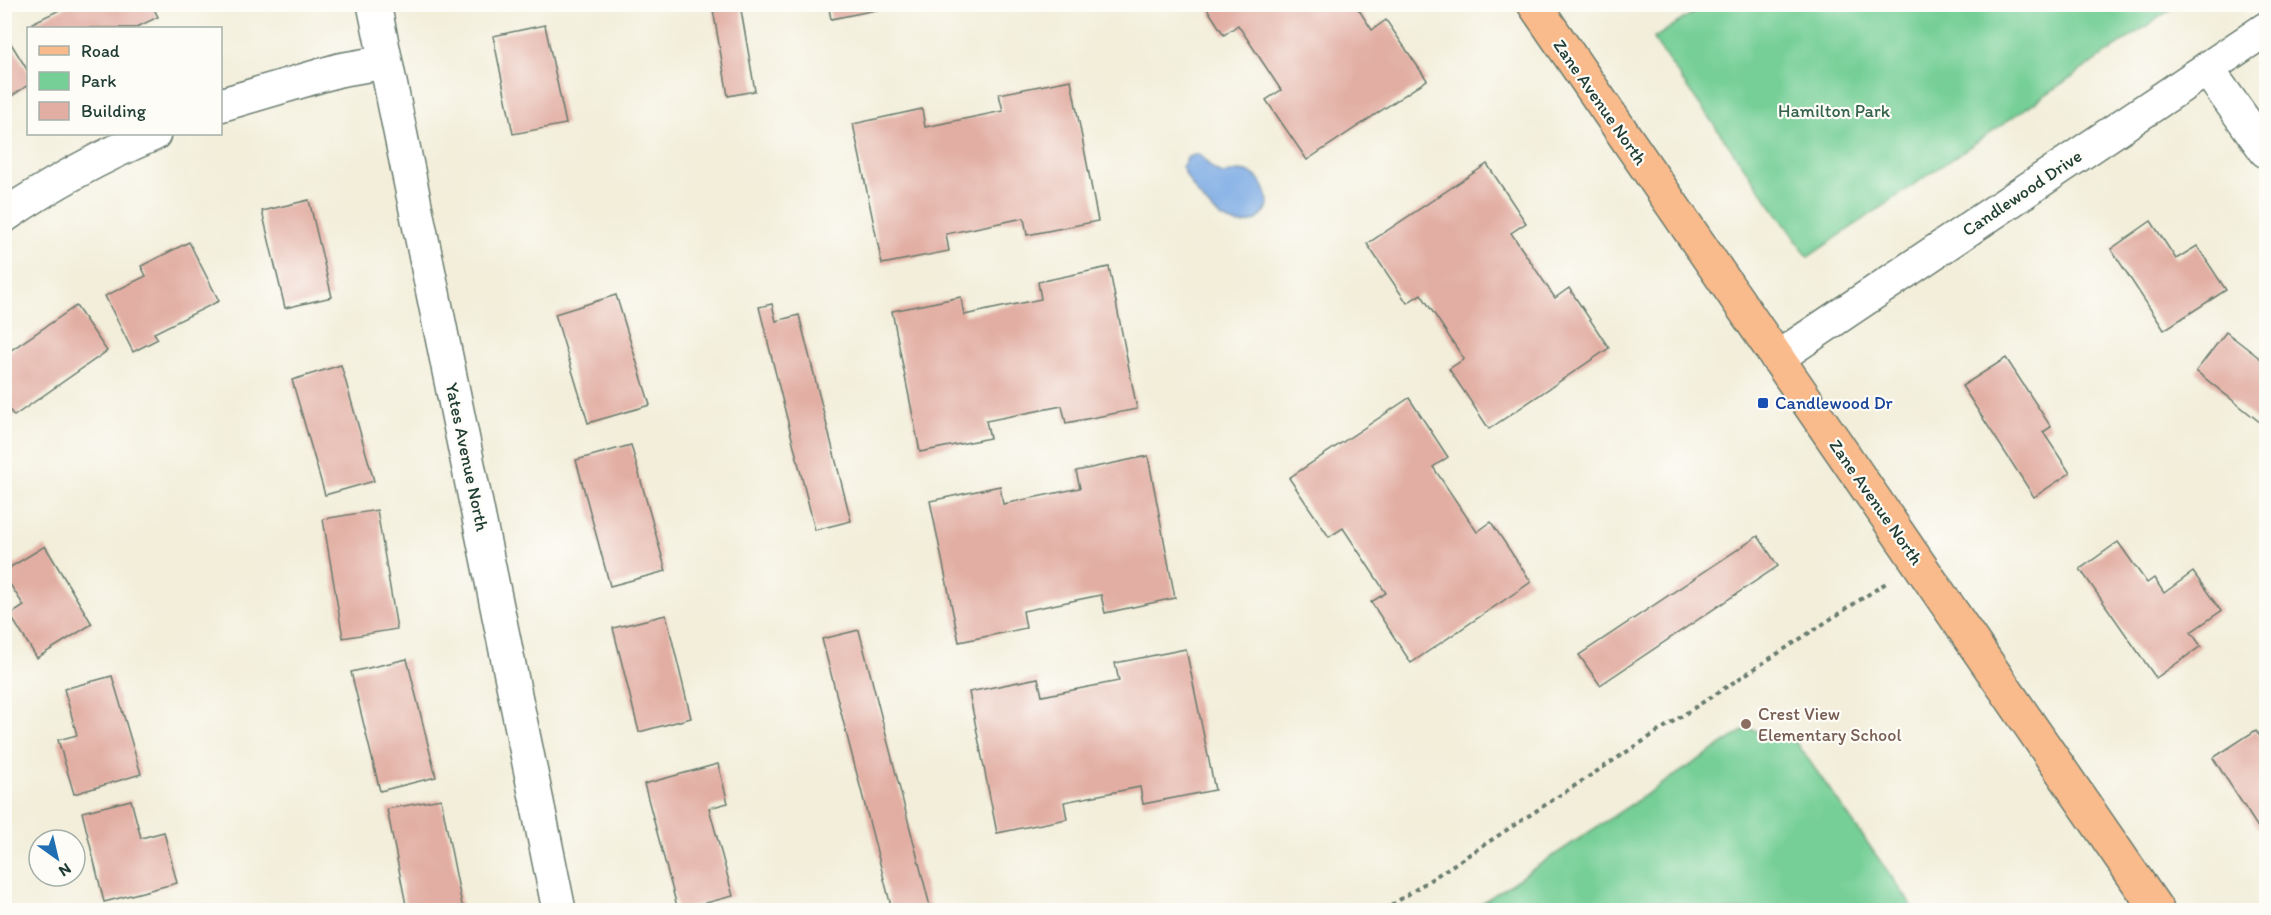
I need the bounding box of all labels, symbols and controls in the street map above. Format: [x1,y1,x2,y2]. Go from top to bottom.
legend [27,27,222,135]
street label: Zane Avenue North [1548,35,1652,169]
text: Road [81,40,120,62]
text: Park [81,70,116,92]
text: Building [81,100,147,122]
park label: Hamilton Park [1778,100,1891,122]
street label: Candlewood Drive [1958,145,2086,241]
street label: Yates Avenue North [440,381,494,534]
place label: Candlewood Dr [1775,392,1894,414]
marker: Candlewood Dr [1756,396,1770,410]
street label: Zane Avenue North [1824,435,1928,569]
place label: Crest View Elementary School [1758,703,1902,746]
marker: Crest View Elementary School [1739,717,1753,731]
north arrow [27,828,87,888]
text: N [55,859,75,881]

